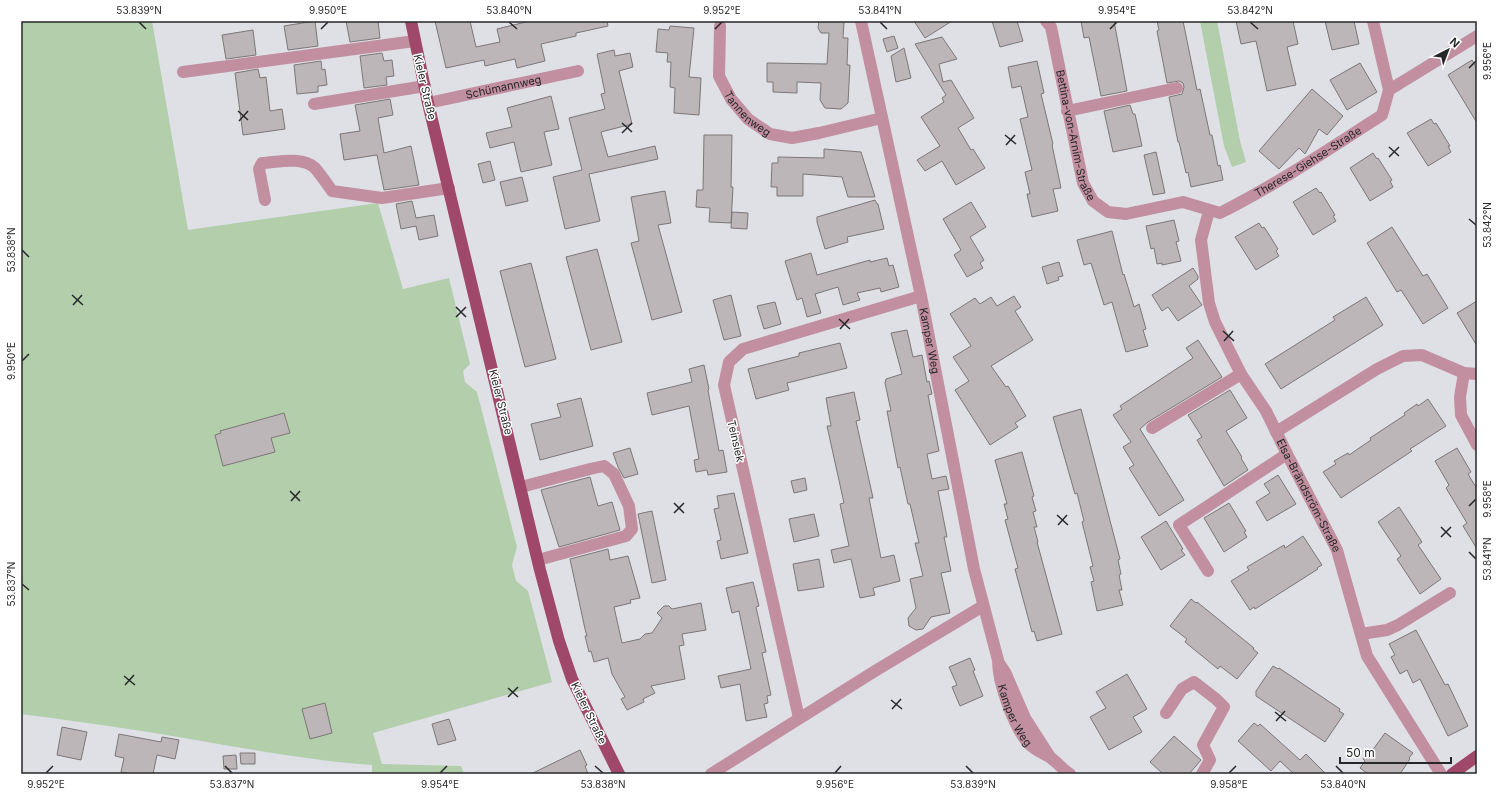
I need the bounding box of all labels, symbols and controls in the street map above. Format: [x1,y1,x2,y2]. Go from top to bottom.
text: 53.839°N [116,4,162,16]
text: 9.950°E [309,4,347,16]
text: 53.840°N [486,4,532,16]
text: 9.952°E [703,4,741,16]
text: 53.841°N [858,4,902,16]
text: 9.954°E [1098,4,1136,16]
text: 53.842°N [1227,4,1273,16]
north arrow [1428,30,1468,70]
text: N [1447,35,1462,51]
text: 9.956°E [1481,42,1493,80]
street label: Kieler Straße [411,53,439,121]
street label: Bettina-von-Arnim-Straße [1053,68,1099,203]
street label: Schümannweg [464,72,543,102]
street label: Tannenweg [721,89,773,139]
street label: Therese-Giehse-Straße [1252,123,1364,200]
text: 53.842°N [1481,202,1493,248]
text: 53.838°N [5,227,17,273]
street label: Kamper Weg [916,306,943,375]
text: 9.950°E [5,342,17,380]
street label: Kieler Straße [486,368,516,436]
street label: Teinsiek [724,419,748,463]
street label: Elsa-Brändström-Straße [1274,436,1344,555]
text: 9.958°E [1481,480,1493,518]
text: 53.841°N [1481,537,1493,581]
text: 53.837°N [5,562,17,606]
street label: Kieler Straße [568,680,610,746]
street label: Kamper Weg [995,683,1035,749]
scale bar [1340,739,1451,765]
text: 50 m [1346,745,1375,760]
text: 9.952°E [27,778,65,790]
text: 53.837°N [210,778,254,790]
text: 9.954°E [421,778,459,790]
text: 53.838°N [580,778,626,790]
text: 9.956°E [816,778,854,790]
text: 53.839°N [950,778,996,790]
text: 9.958°E [1210,778,1248,790]
text: 53.840°N [1320,778,1366,790]

